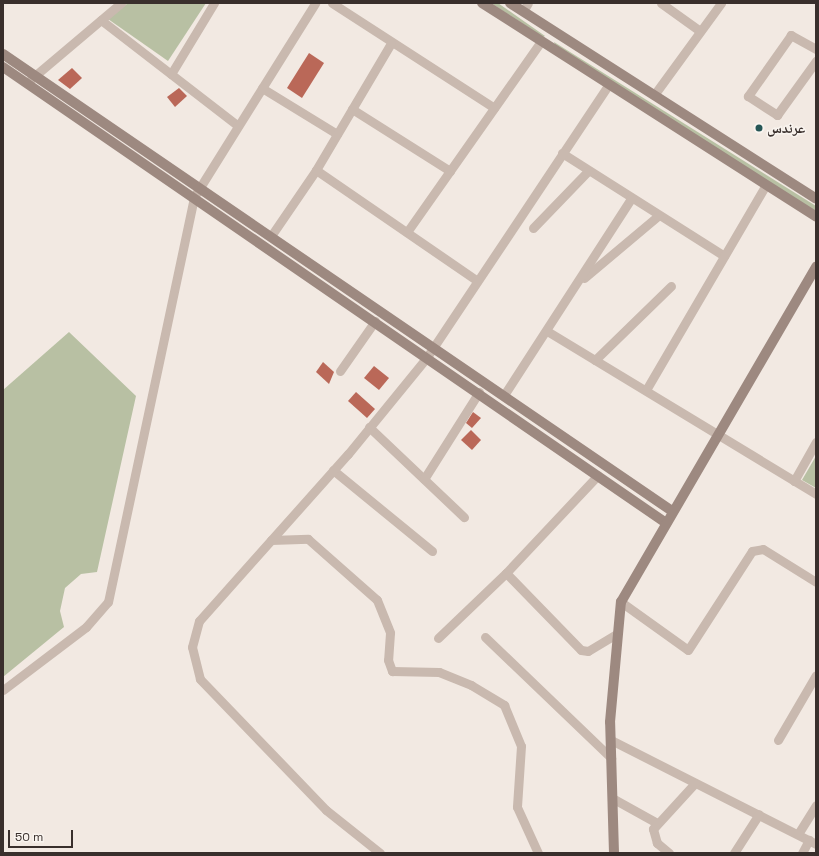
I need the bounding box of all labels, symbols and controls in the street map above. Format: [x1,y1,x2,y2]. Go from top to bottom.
place label: عرندس [767,120,805,136]
marker: عرندس [754,123,764,133]
scale bar [10,822,75,848]
text: 50 m [15,829,43,845]

